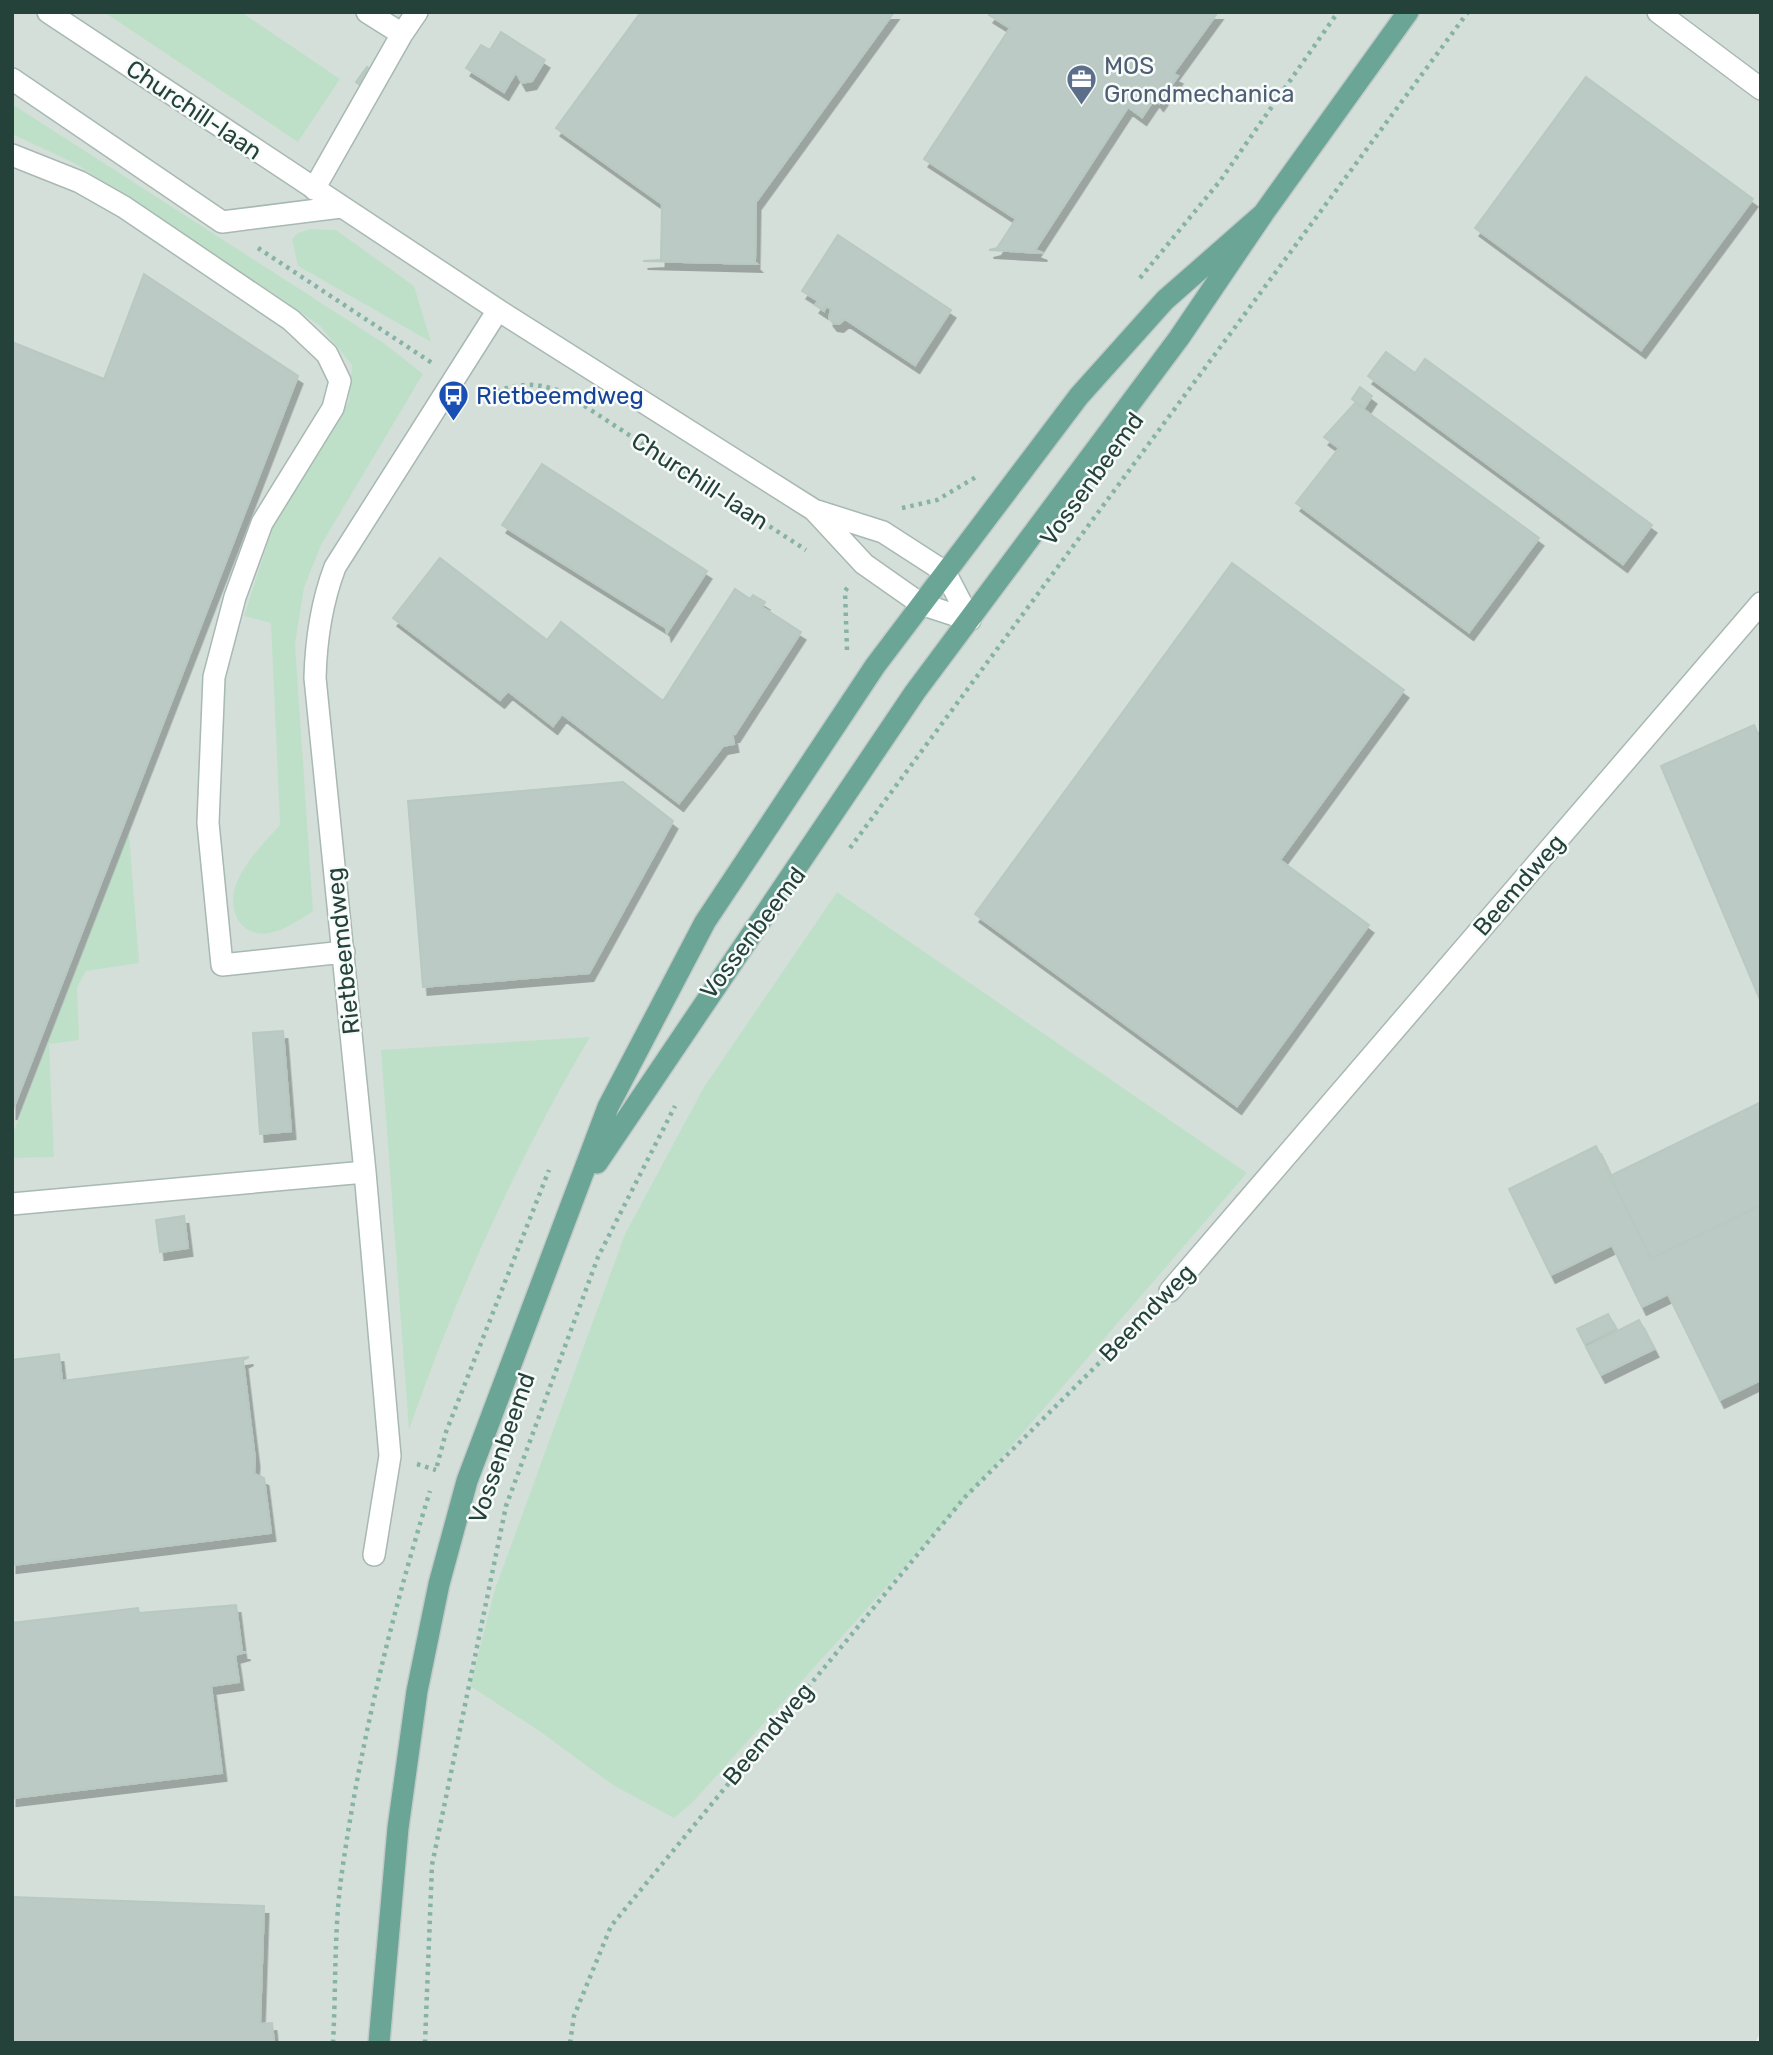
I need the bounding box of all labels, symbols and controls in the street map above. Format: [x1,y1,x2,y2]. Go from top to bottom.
place label: MOS Grondmechanica [1104,52,1295,108]
street label: Churchill-laan [121,54,267,166]
office icon: MOS Grondmechanica [1064,63,1098,107]
bus stop icon: Rietbeemdweg [436,379,470,423]
place label: Rietbeemdweg [476,382,644,410]
street label: Vossenbeemd [1034,407,1150,551]
street label: Churchill-laan [626,426,774,536]
street label: Beemdweg [1467,829,1571,941]
street label: Vossenbeemd [694,862,812,1004]
street label: Rietbeemdweg [320,866,366,1036]
street label: Beemdweg [1093,1258,1201,1368]
street label: Vossenbeemd [463,1369,541,1527]
street label: Beemdweg [717,1677,819,1791]

